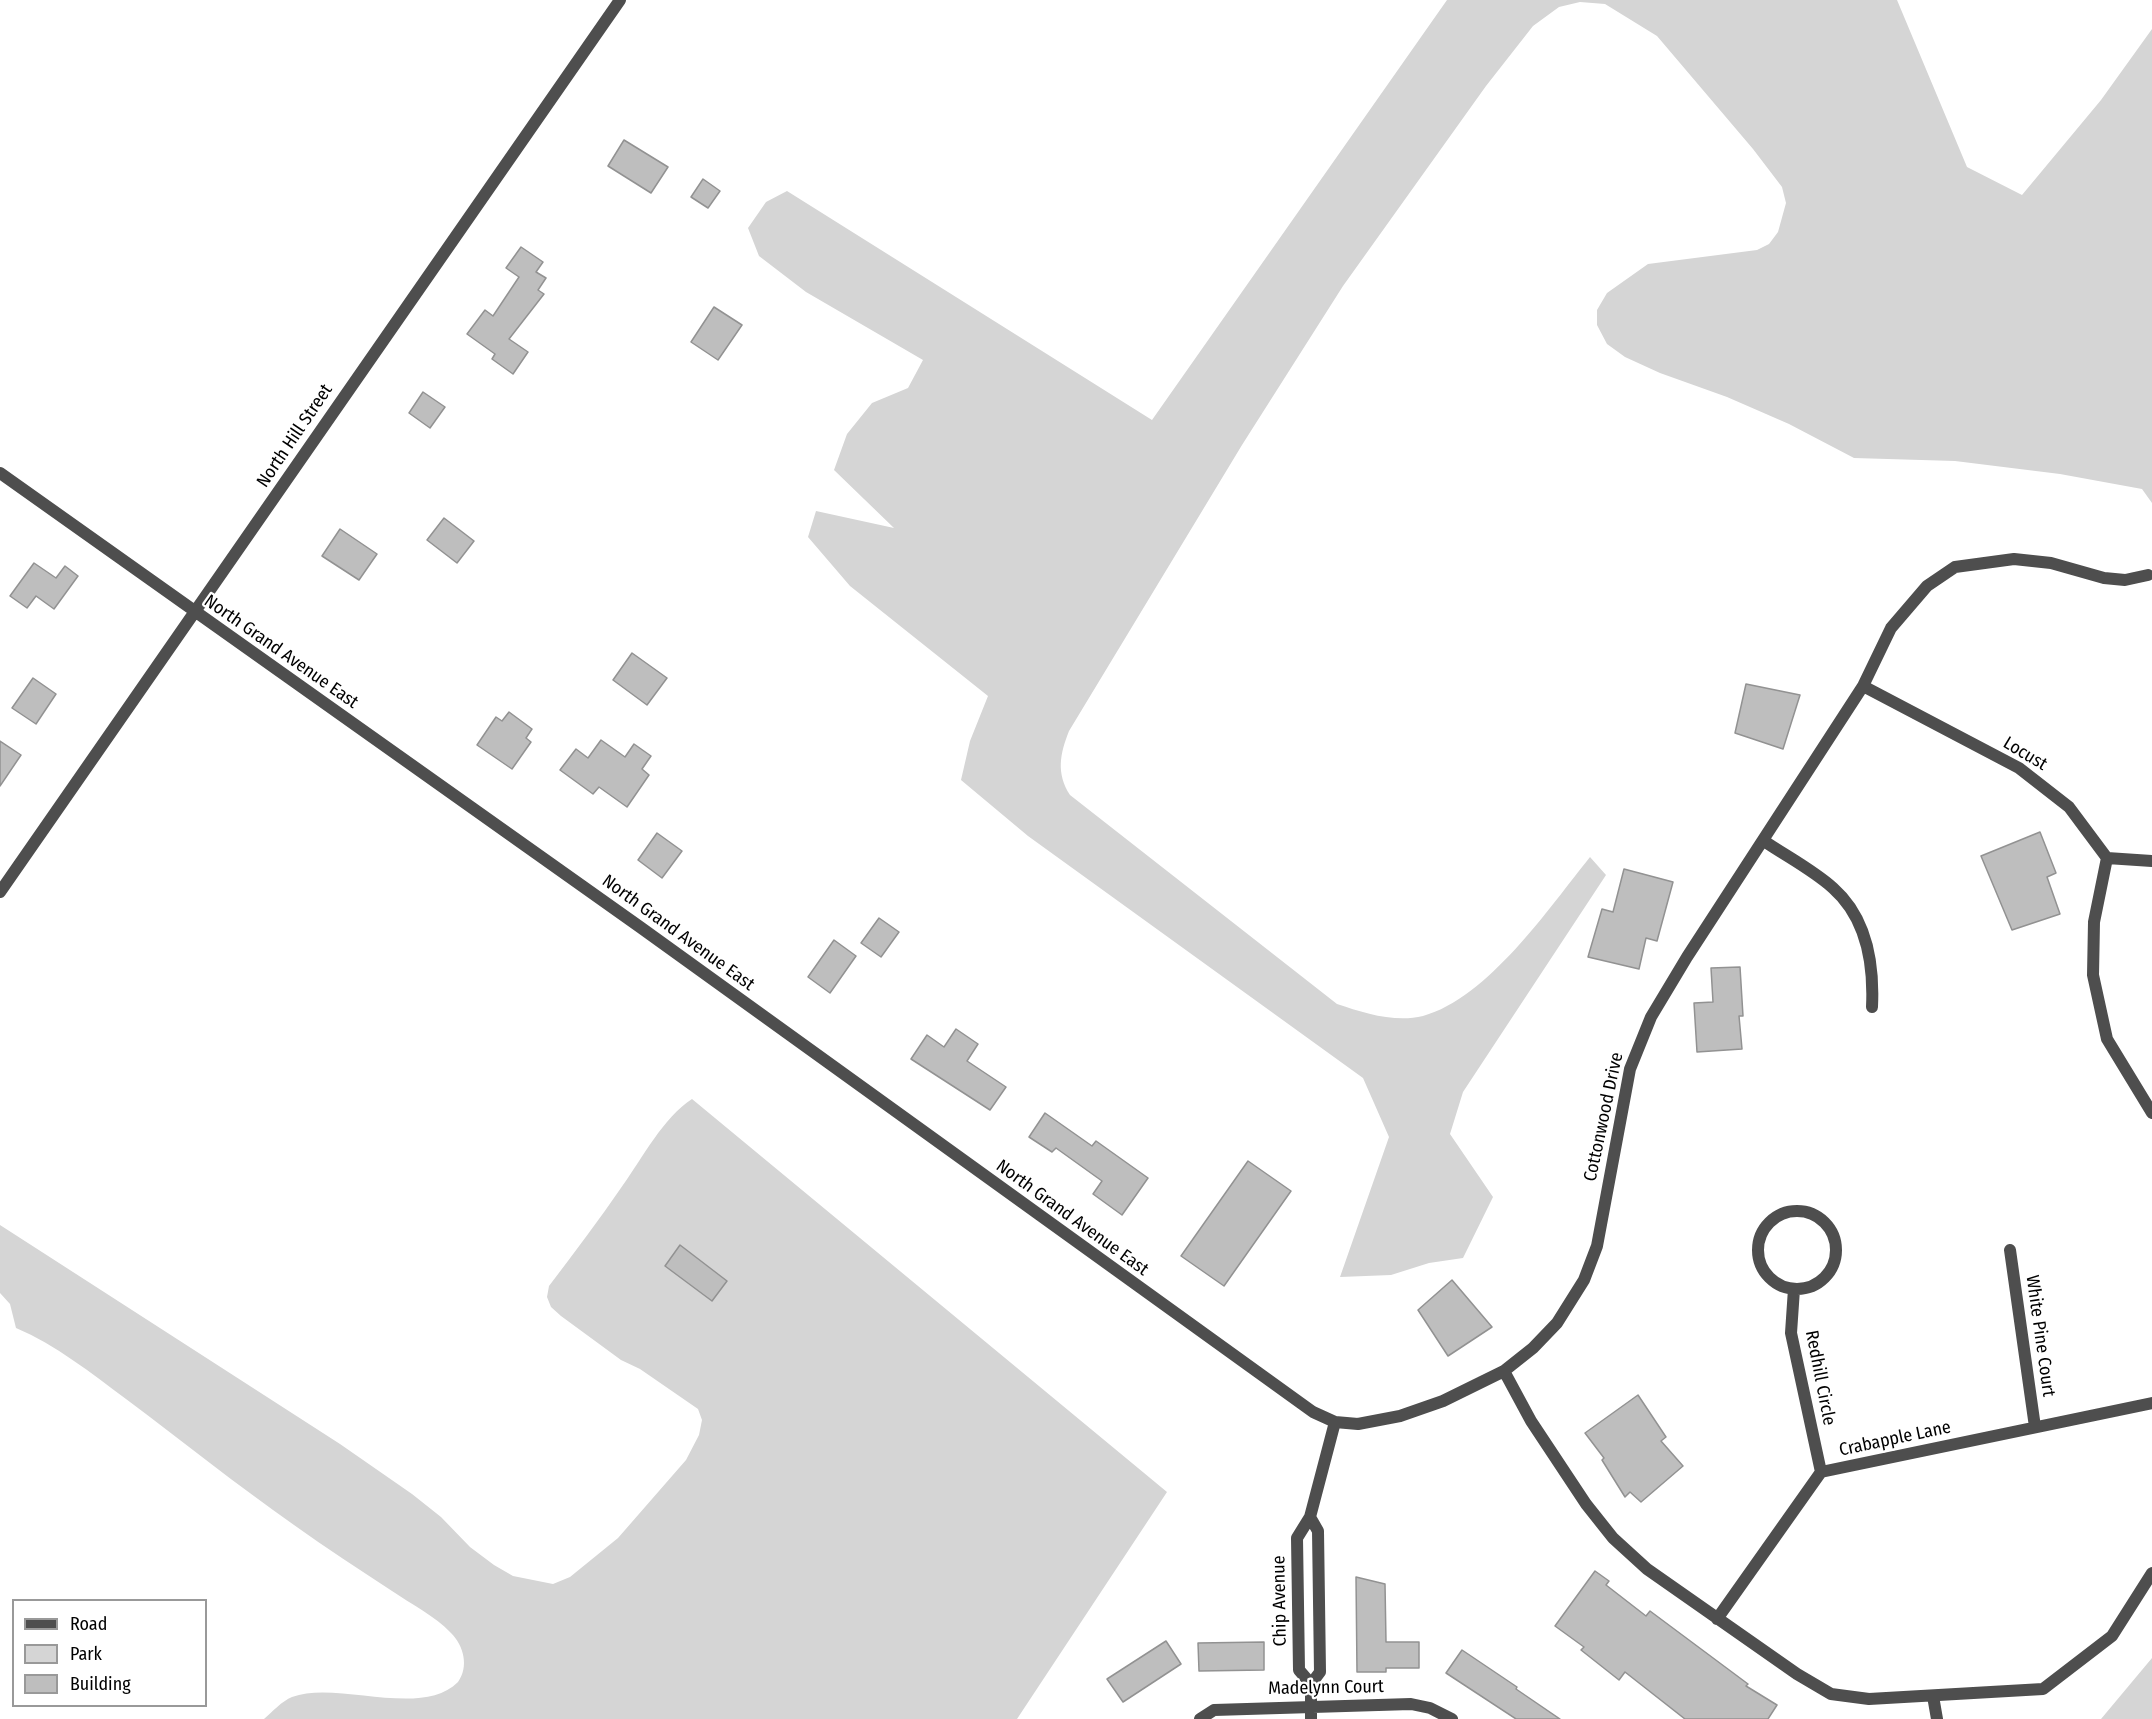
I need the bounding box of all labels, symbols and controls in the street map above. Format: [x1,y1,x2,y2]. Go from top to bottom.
street label: North Hill Street [253,380,337,492]
street label: North Grand Avenue East [200,591,362,713]
street label: Locust [1999,732,2051,776]
street label: North Grand Avenue East [598,870,758,996]
street label: Cottonwood Drive [1580,1050,1628,1184]
street label: North Grand Avenue East [992,1155,1152,1281]
street label: White Pine Court [2021,1274,2059,1398]
street label: Redhill Circle [1800,1329,1840,1427]
street label: Crabapple Lane [1837,1417,1953,1461]
street label: Chip Avenue [1268,1555,1292,1647]
legend [12,1599,207,1707]
text: Road [70,1613,107,1635]
text: Park [70,1643,102,1665]
text: Building [70,1673,131,1695]
street label: Madelynn Court [1268,1676,1384,1700]

